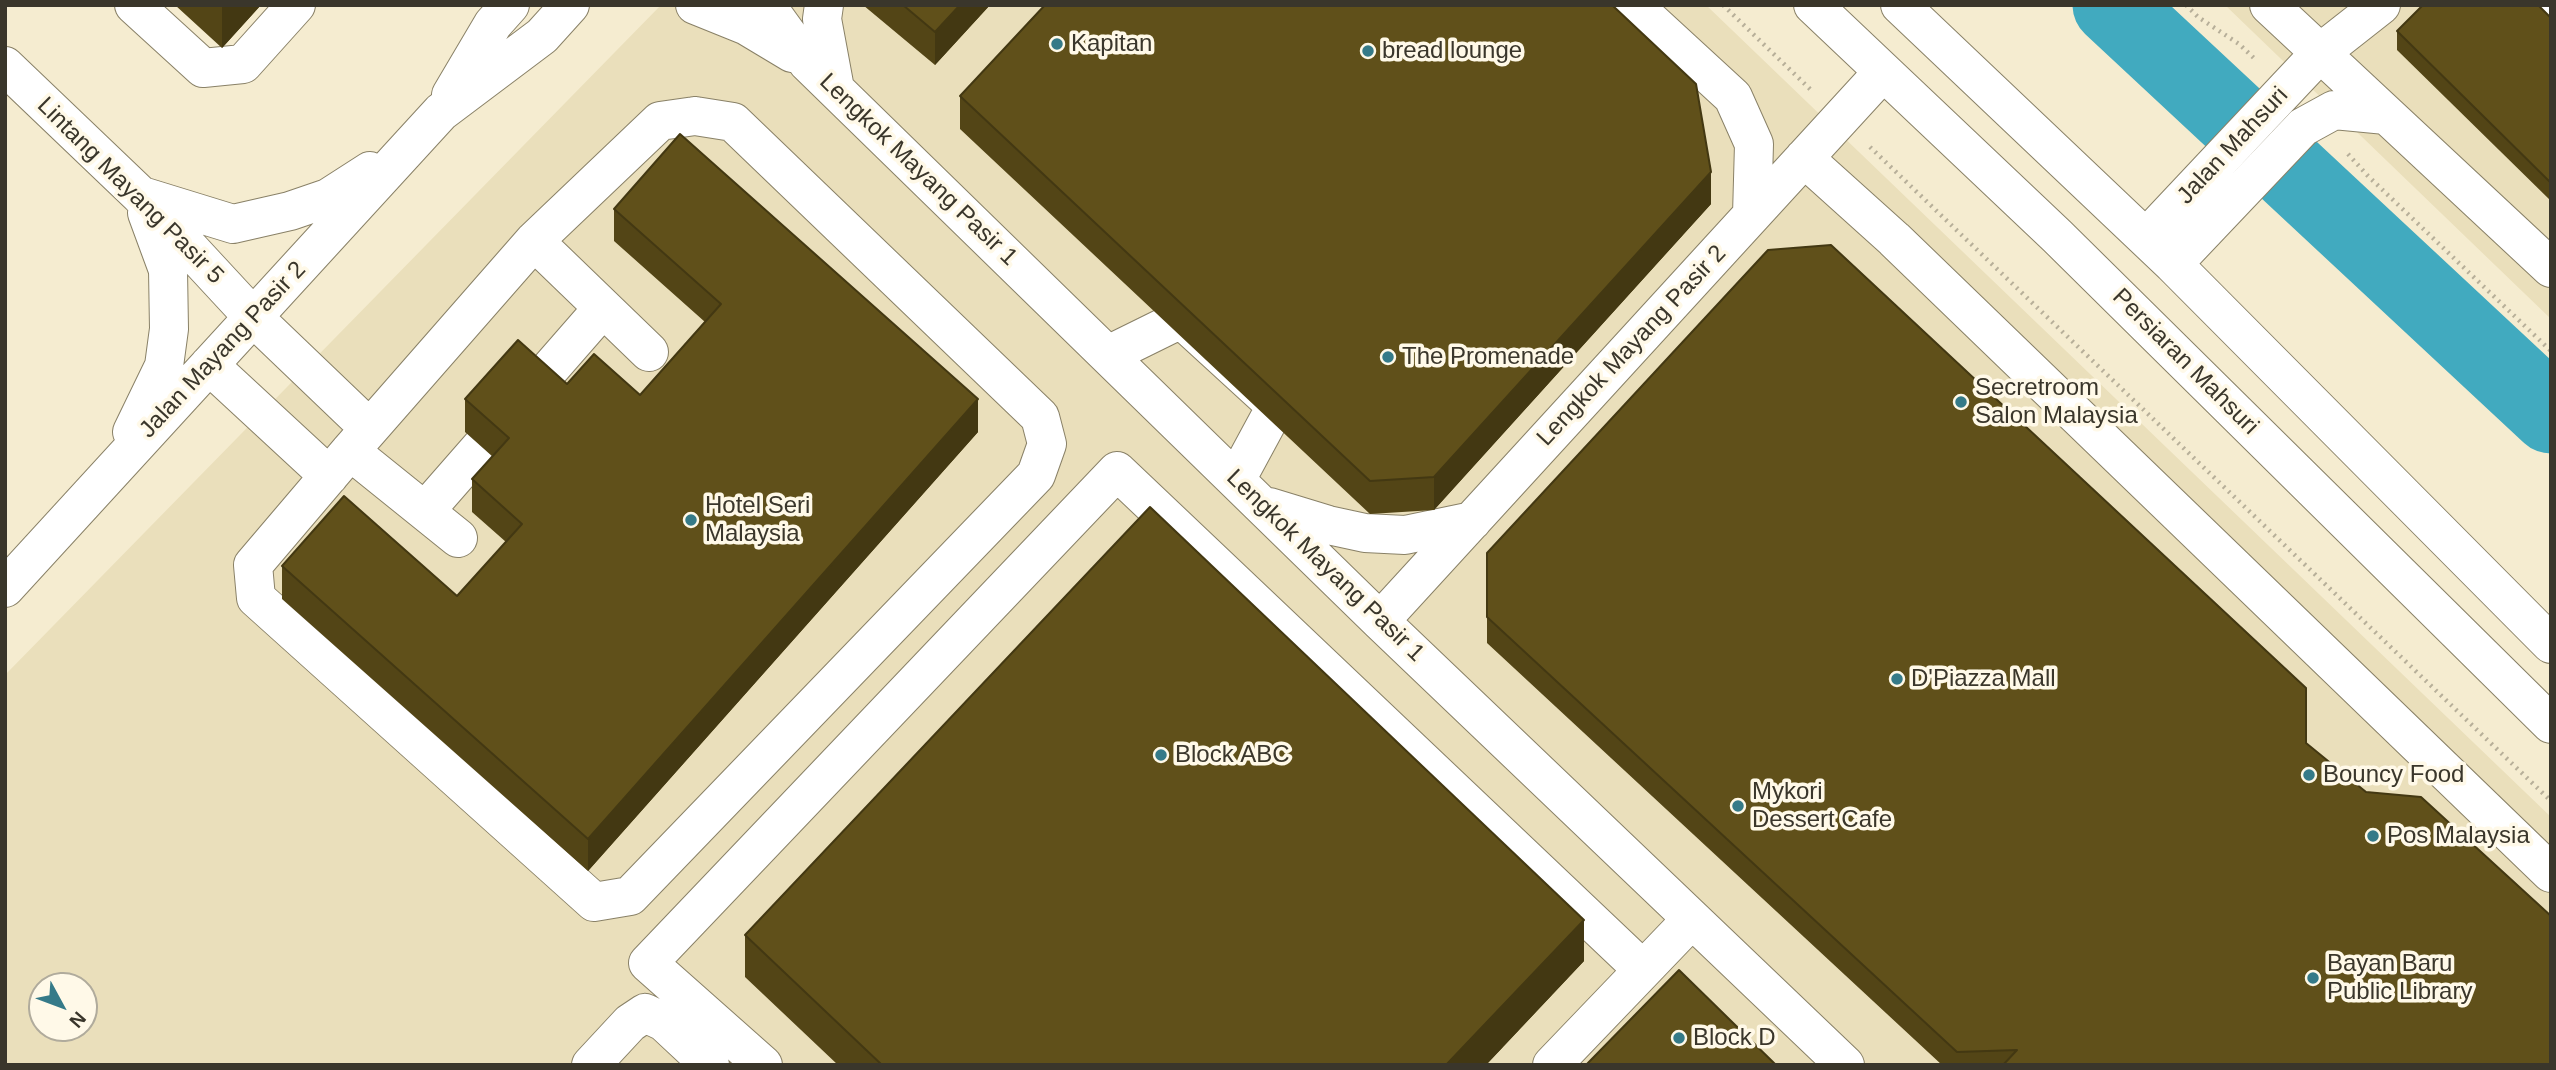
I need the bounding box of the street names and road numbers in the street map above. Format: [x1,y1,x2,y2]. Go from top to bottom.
street label: Lengkok Mayang Pasir 1 [813,68,1023,272]
street label: Jalan Mahsuri [2172,82,2294,210]
street label: Lintang Mayang Pasir 5 [31,92,229,290]
street label: Lengkok Mayang Pasir 2 [1531,240,1733,452]
street label: Jalan Mayang Pasir 2 [134,256,312,444]
street label: Persiaran Mahsuri [2106,283,2264,441]
street label: Lengkok Mayang Pasir 1 [1220,464,1430,668]

